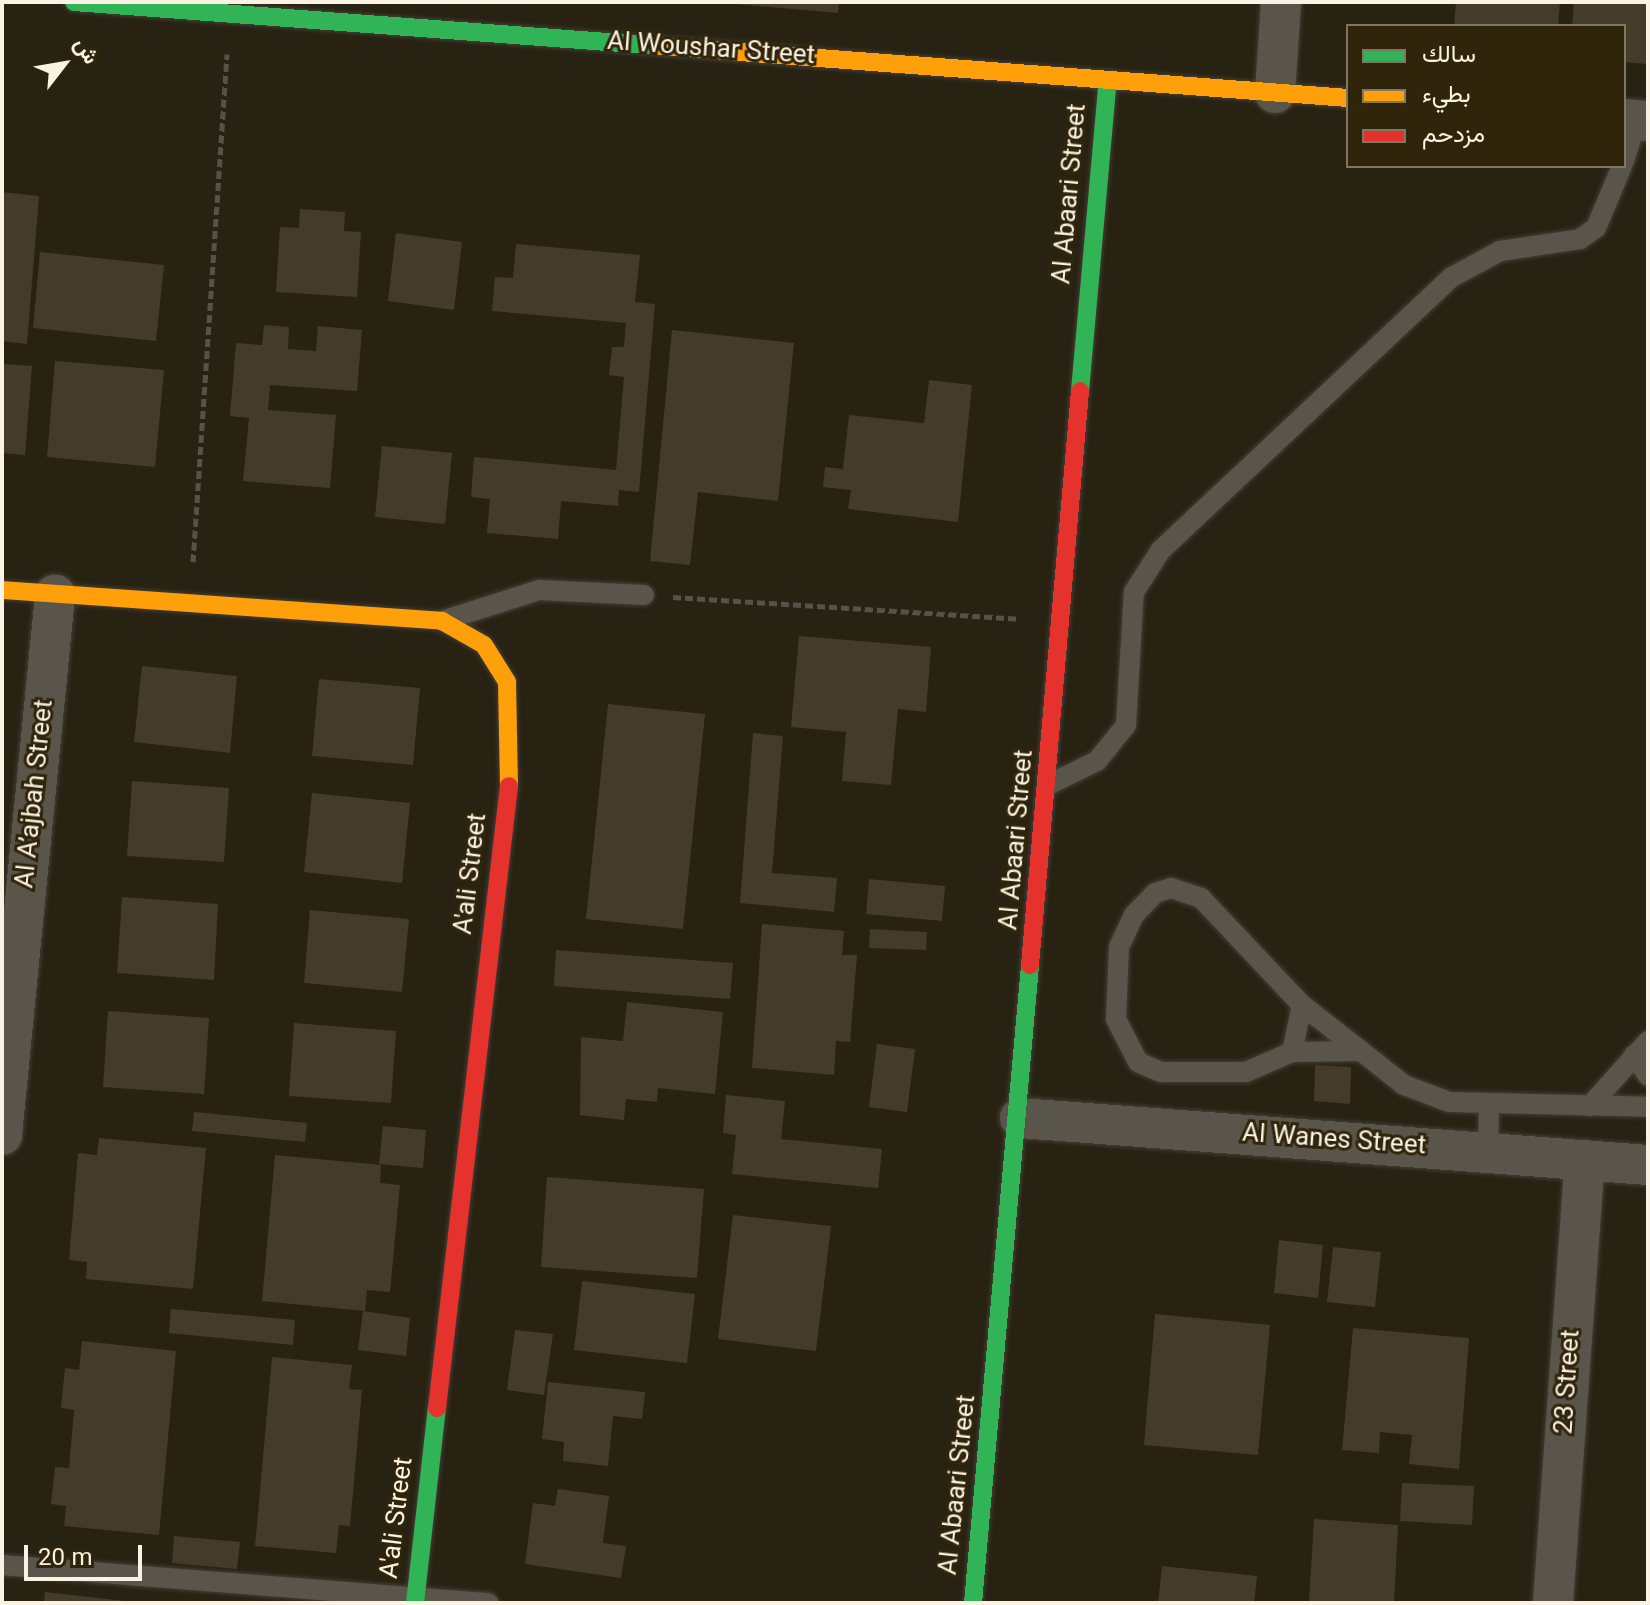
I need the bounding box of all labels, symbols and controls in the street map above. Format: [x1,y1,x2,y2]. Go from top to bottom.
north arrow [24,24,104,104]
legend [1346,24,1626,168]
street label: Al Woushar Street [606,27,816,73]
text: ش [63,31,107,72]
text: سالك [1422,37,1476,75]
text: بطيء [1422,77,1471,115]
street label: Al Abaari Street [1048,103,1094,285]
text: مزدحم [1422,117,1485,155]
street label: Al A’ajbah Street [11,698,61,890]
street label: Al Abaari Street [995,749,1041,931]
street label: A'ali Street [449,812,495,936]
street label: Al Wanes Street [1241,1119,1427,1163]
street label: 23 Street [1550,1329,1588,1435]
street label: Al Abaari Street [934,1393,984,1577]
street label: A'ali Street [375,1456,421,1580]
scale bar [28,1529,146,1579]
text: 20 m [38,1540,92,1578]

